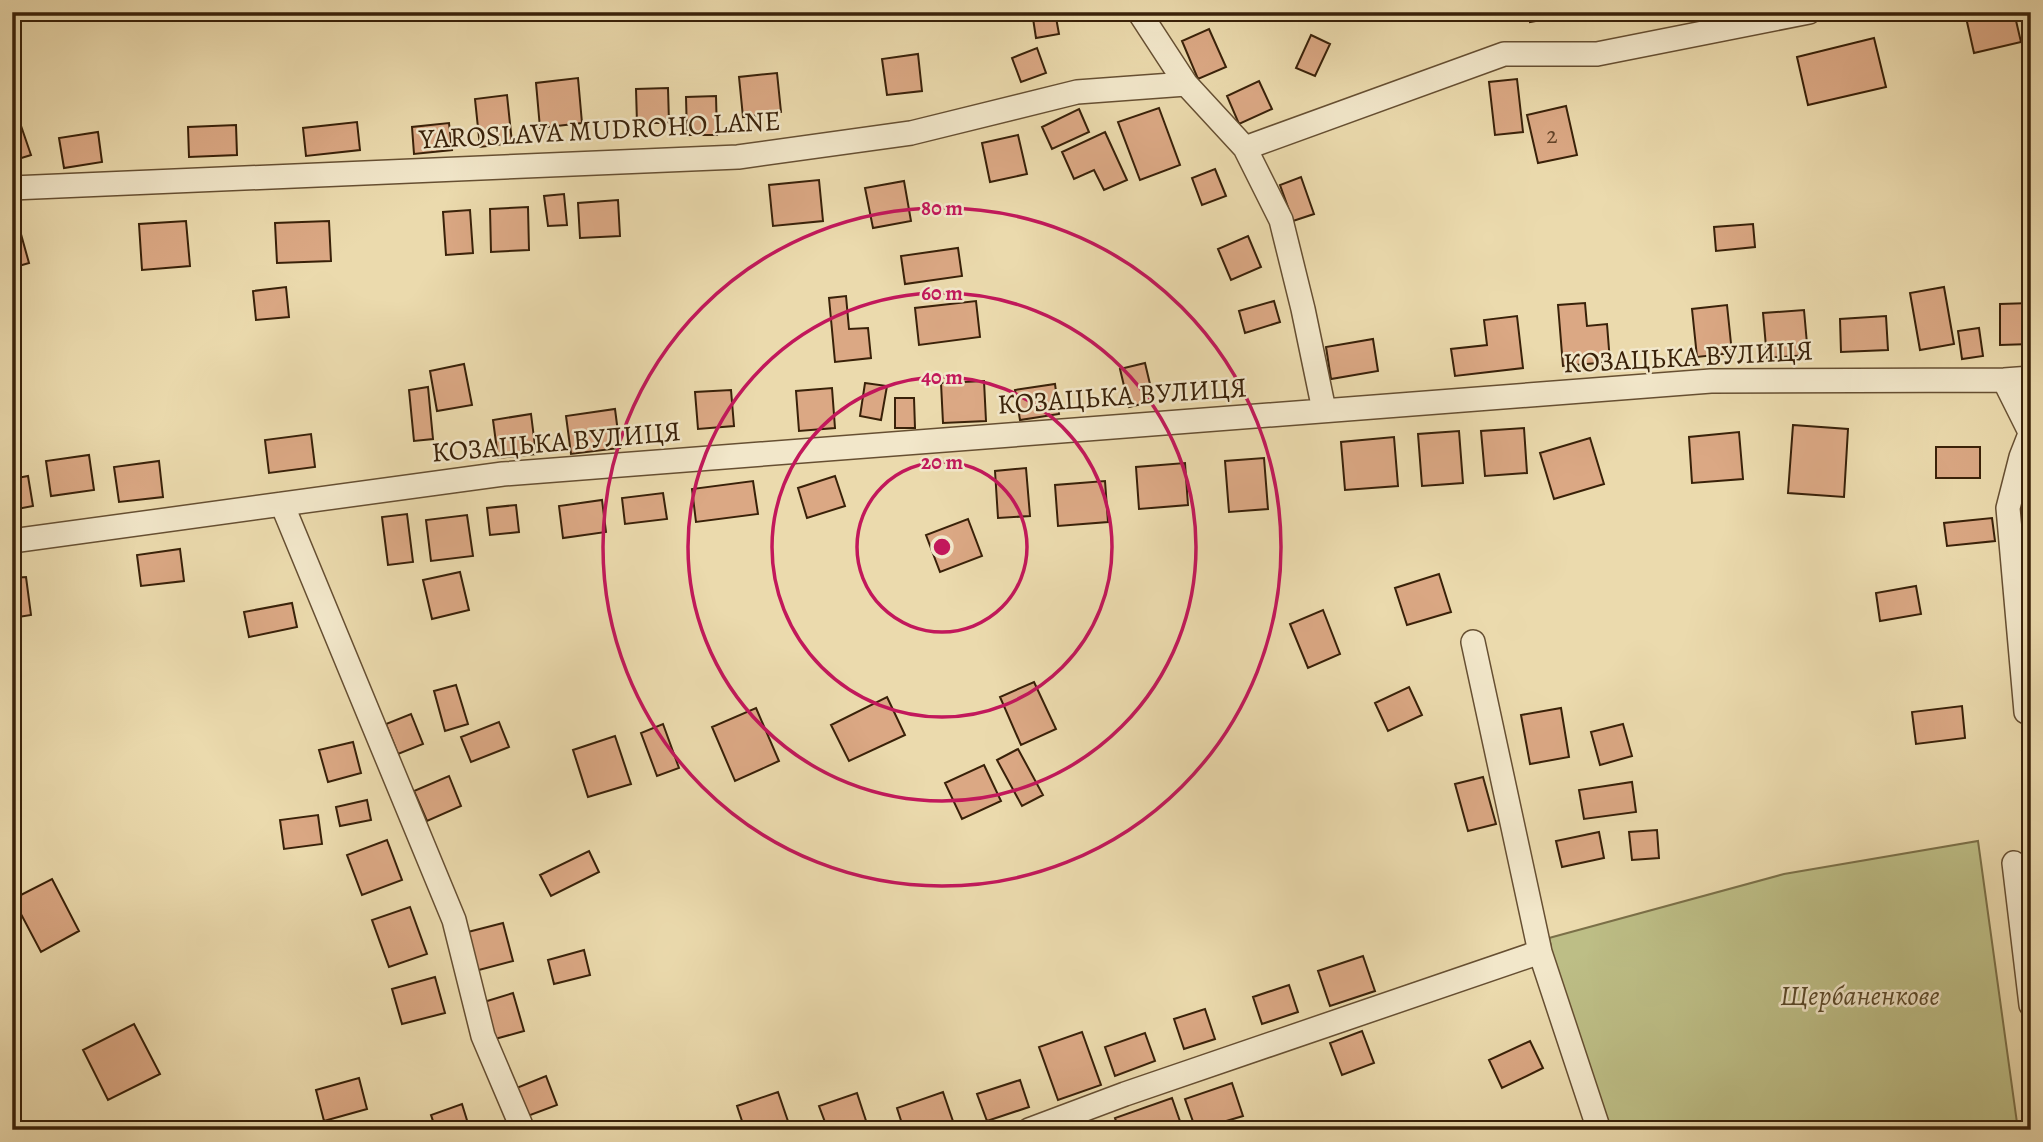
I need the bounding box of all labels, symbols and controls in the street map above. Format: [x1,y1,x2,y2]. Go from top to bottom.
street label: YAROSLAVA MUDROHO LANE [417,102,782,158]
house number: 2 [1546,119,1558,151]
text: 80 m [921,194,963,222]
text: 60 m [921,279,963,307]
street label: КОЗАЦЬКА ВУЛИЦЯ [1562,331,1814,383]
text: 40 m [921,363,963,391]
street label: КОЗАЦЬКА ВУЛИЦЯ [996,368,1248,424]
street label: КОЗАЦЬКА ВУЛИЦЯ [430,412,682,472]
text: 20 m [921,448,963,476]
centre of rings [930,535,954,559]
park label: Щербаненкове [1780,977,1940,1015]

